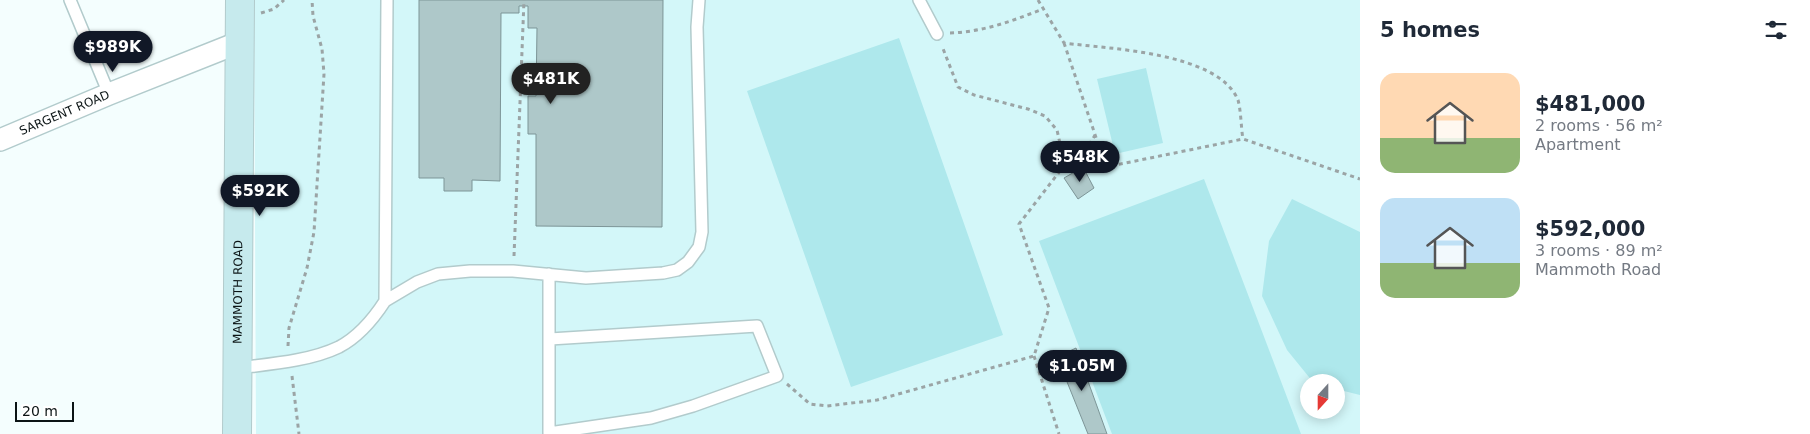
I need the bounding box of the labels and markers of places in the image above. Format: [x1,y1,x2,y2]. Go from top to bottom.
pin: $989K [78,30,148,73]
pin: $481K [516,62,586,105]
pin: $548K [1045,140,1115,183]
pin: $592K [225,174,295,217]
pin: $1.05M [1041,350,1123,392]

